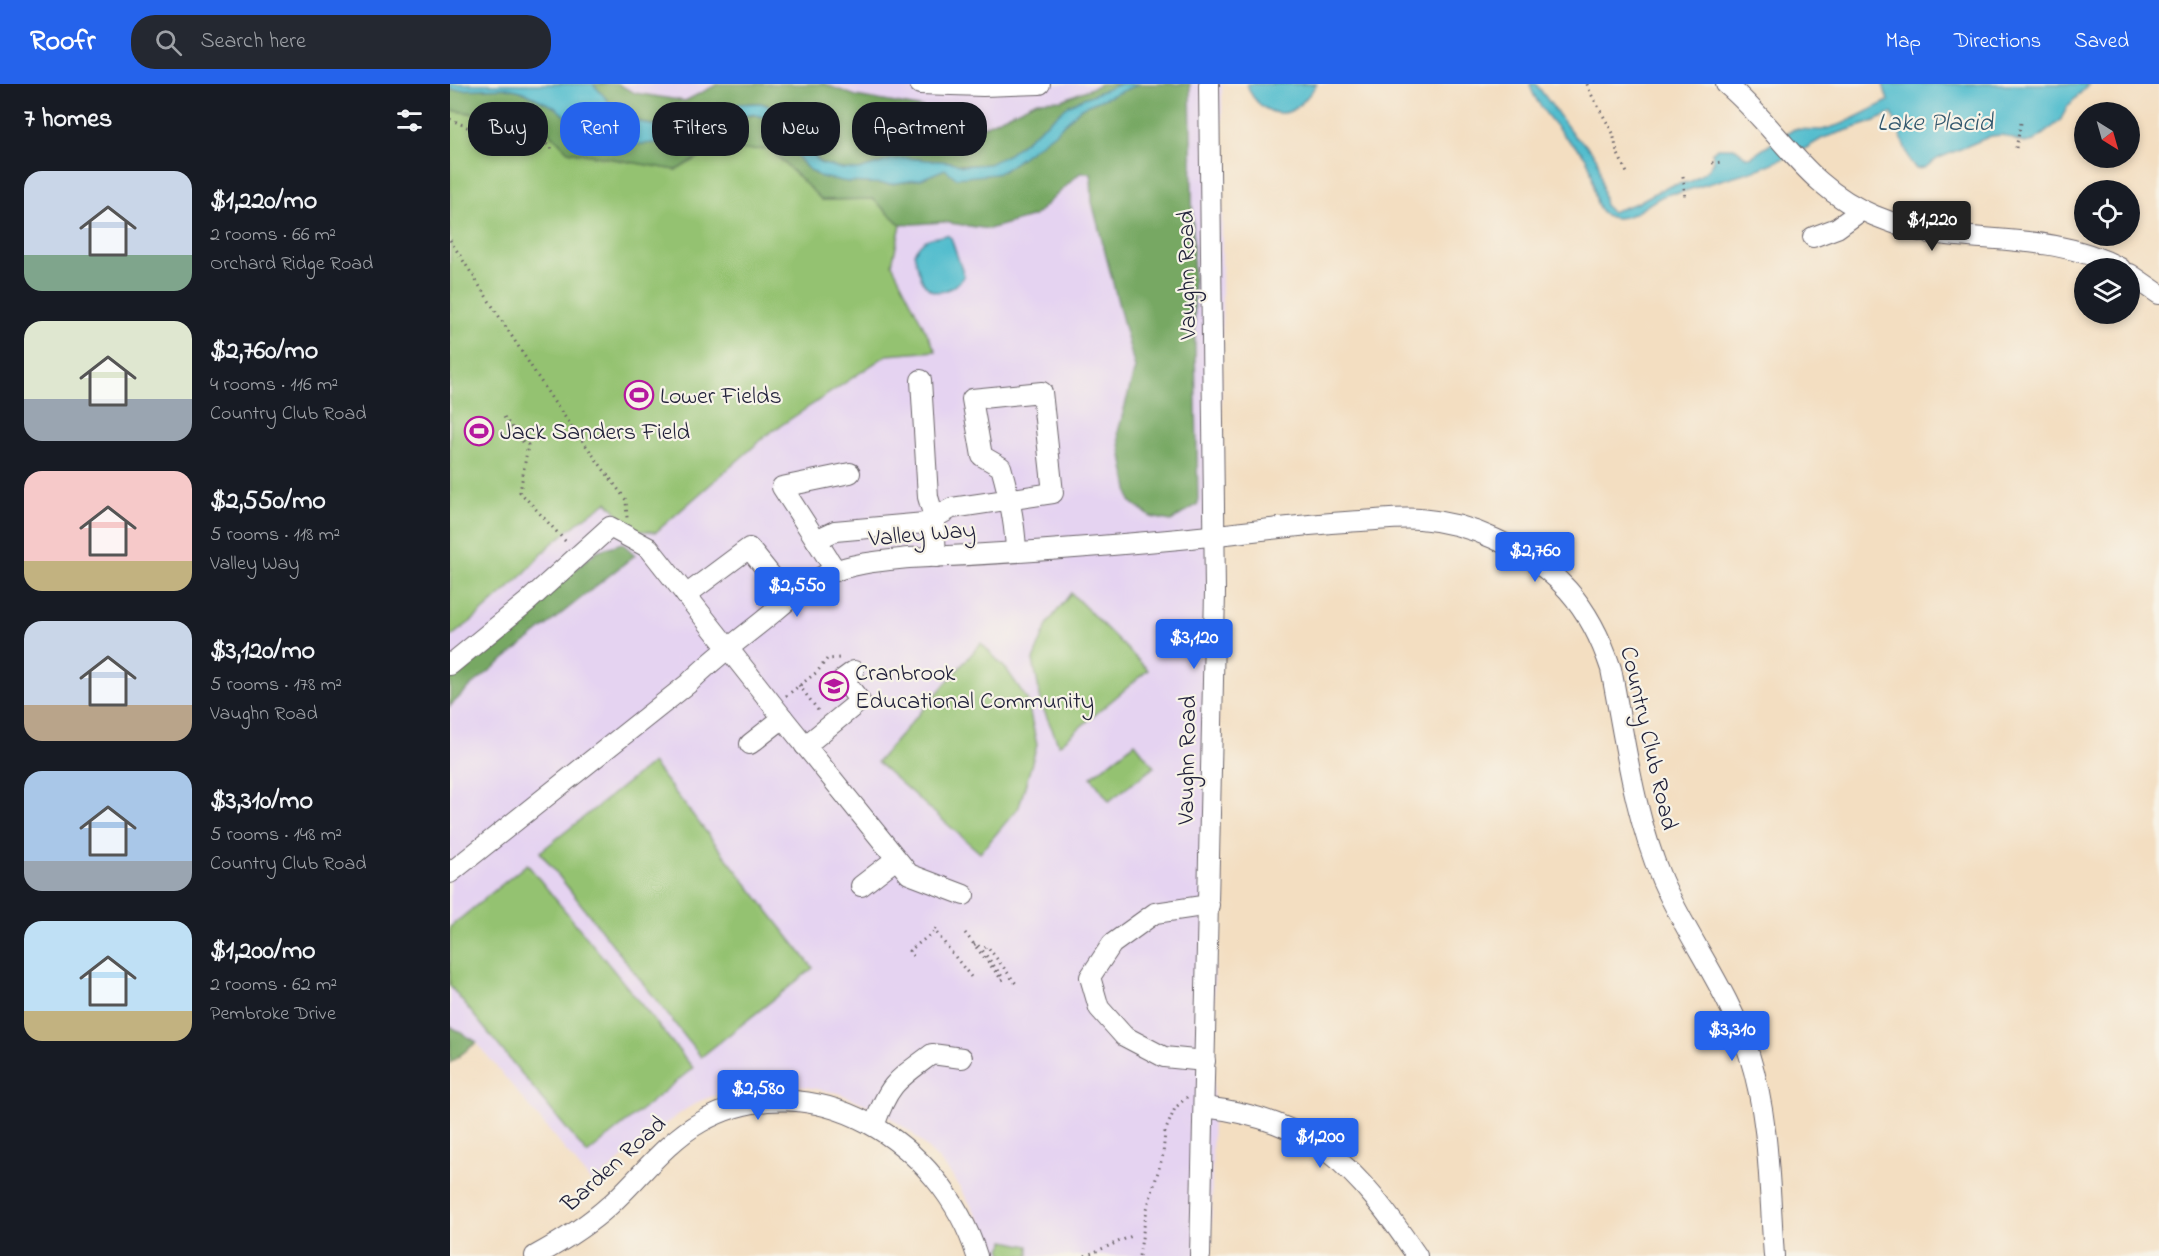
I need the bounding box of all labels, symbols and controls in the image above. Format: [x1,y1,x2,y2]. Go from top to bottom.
search box [131,15,551,69]
text: Roofr [30,22,95,63]
icon: search [152,26,185,59]
text: Search here [200,26,306,58]
text: Map [1885,27,1921,57]
text: Directions [1954,27,2041,57]
text: Saved [2074,27,2129,57]
text: 7 homes [24,101,112,139]
chip: Buy [468,102,548,156]
chip: Rent [560,102,640,156]
chip: Filters [652,102,749,156]
chip: New [761,102,840,156]
chip: Apartment [852,102,987,156]
north arrow [2074,102,2140,168]
map controls [2074,102,2140,324]
icon: filters [393,104,426,137]
water label: Lake Placid [1877,105,1994,143]
button: locate [2074,180,2140,246]
text: $1,220/mo [210,183,317,221]
icon: home [72,195,144,267]
pin: $1,220 [1883,201,1981,252]
text: $1,220 [1907,206,1957,235]
street label: Vaughn Road [1170,210,1207,341]
text: 2 rooms · 66 m² [210,221,336,250]
text: Orchard Ridge Road [210,250,373,279]
button: layers [2074,258,2140,324]
text: $2,760/mo [210,333,318,371]
icon: home [72,345,144,417]
text: 4 rooms · 116 m² [210,371,338,400]
sports icon: Lower Fields [623,379,655,411]
place label: Lower Fields [660,380,782,415]
text: Country Club Road [210,400,366,429]
sports icon: Jack Sanders Field [463,415,495,447]
place label: Jack Sanders Field [500,416,691,451]
text: $2,550/mo [210,483,326,521]
icon: home [72,495,144,567]
street label: Valley Way [866,513,977,559]
text: 5 rooms · 118 m² [210,521,340,550]
pin: $2,760 [1486,532,1584,583]
text: $2,760 [1509,537,1561,566]
text: Valley Way [210,550,299,579]
pin: $2,550 [748,567,846,618]
text: $2,550 [769,572,826,601]
pin: $3,120 [1145,619,1243,670]
text: $3,120 [1170,624,1218,653]
text: $3,120/mo [210,633,315,671]
street label: Country Club Road [1608,643,1686,835]
icon: home [72,645,144,717]
place label: Cranbrook Educational Community [855,657,1094,721]
school or university icon: Cranbrook Educational Community [818,670,850,702]
text: 5 rooms · 178 m² [210,671,342,700]
street label: Vaughn Road [1170,695,1207,826]
text: Vaughn Road [210,700,318,729]
text: $3,310/mo [210,783,313,821]
icon: home [72,795,144,867]
text: 5 rooms · 148 m² [210,821,342,850]
text: Country Club Road [210,850,366,879]
text: $1,200/mo [210,933,316,971]
icon: home [72,945,144,1017]
text: 2 rooms · 62 m² [210,971,337,1000]
text: Pembroke Drive [210,1000,336,1029]
pin: $3,310 [1683,1011,1781,1062]
text: $3,310 [1708,1016,1756,1045]
pin: $2,580 [709,1070,807,1121]
text: $2,580 [731,1075,785,1104]
street label: Barden Road [554,1108,675,1222]
pin: $1,200 [1271,1118,1369,1169]
text: $1,200 [1295,1123,1345,1152]

